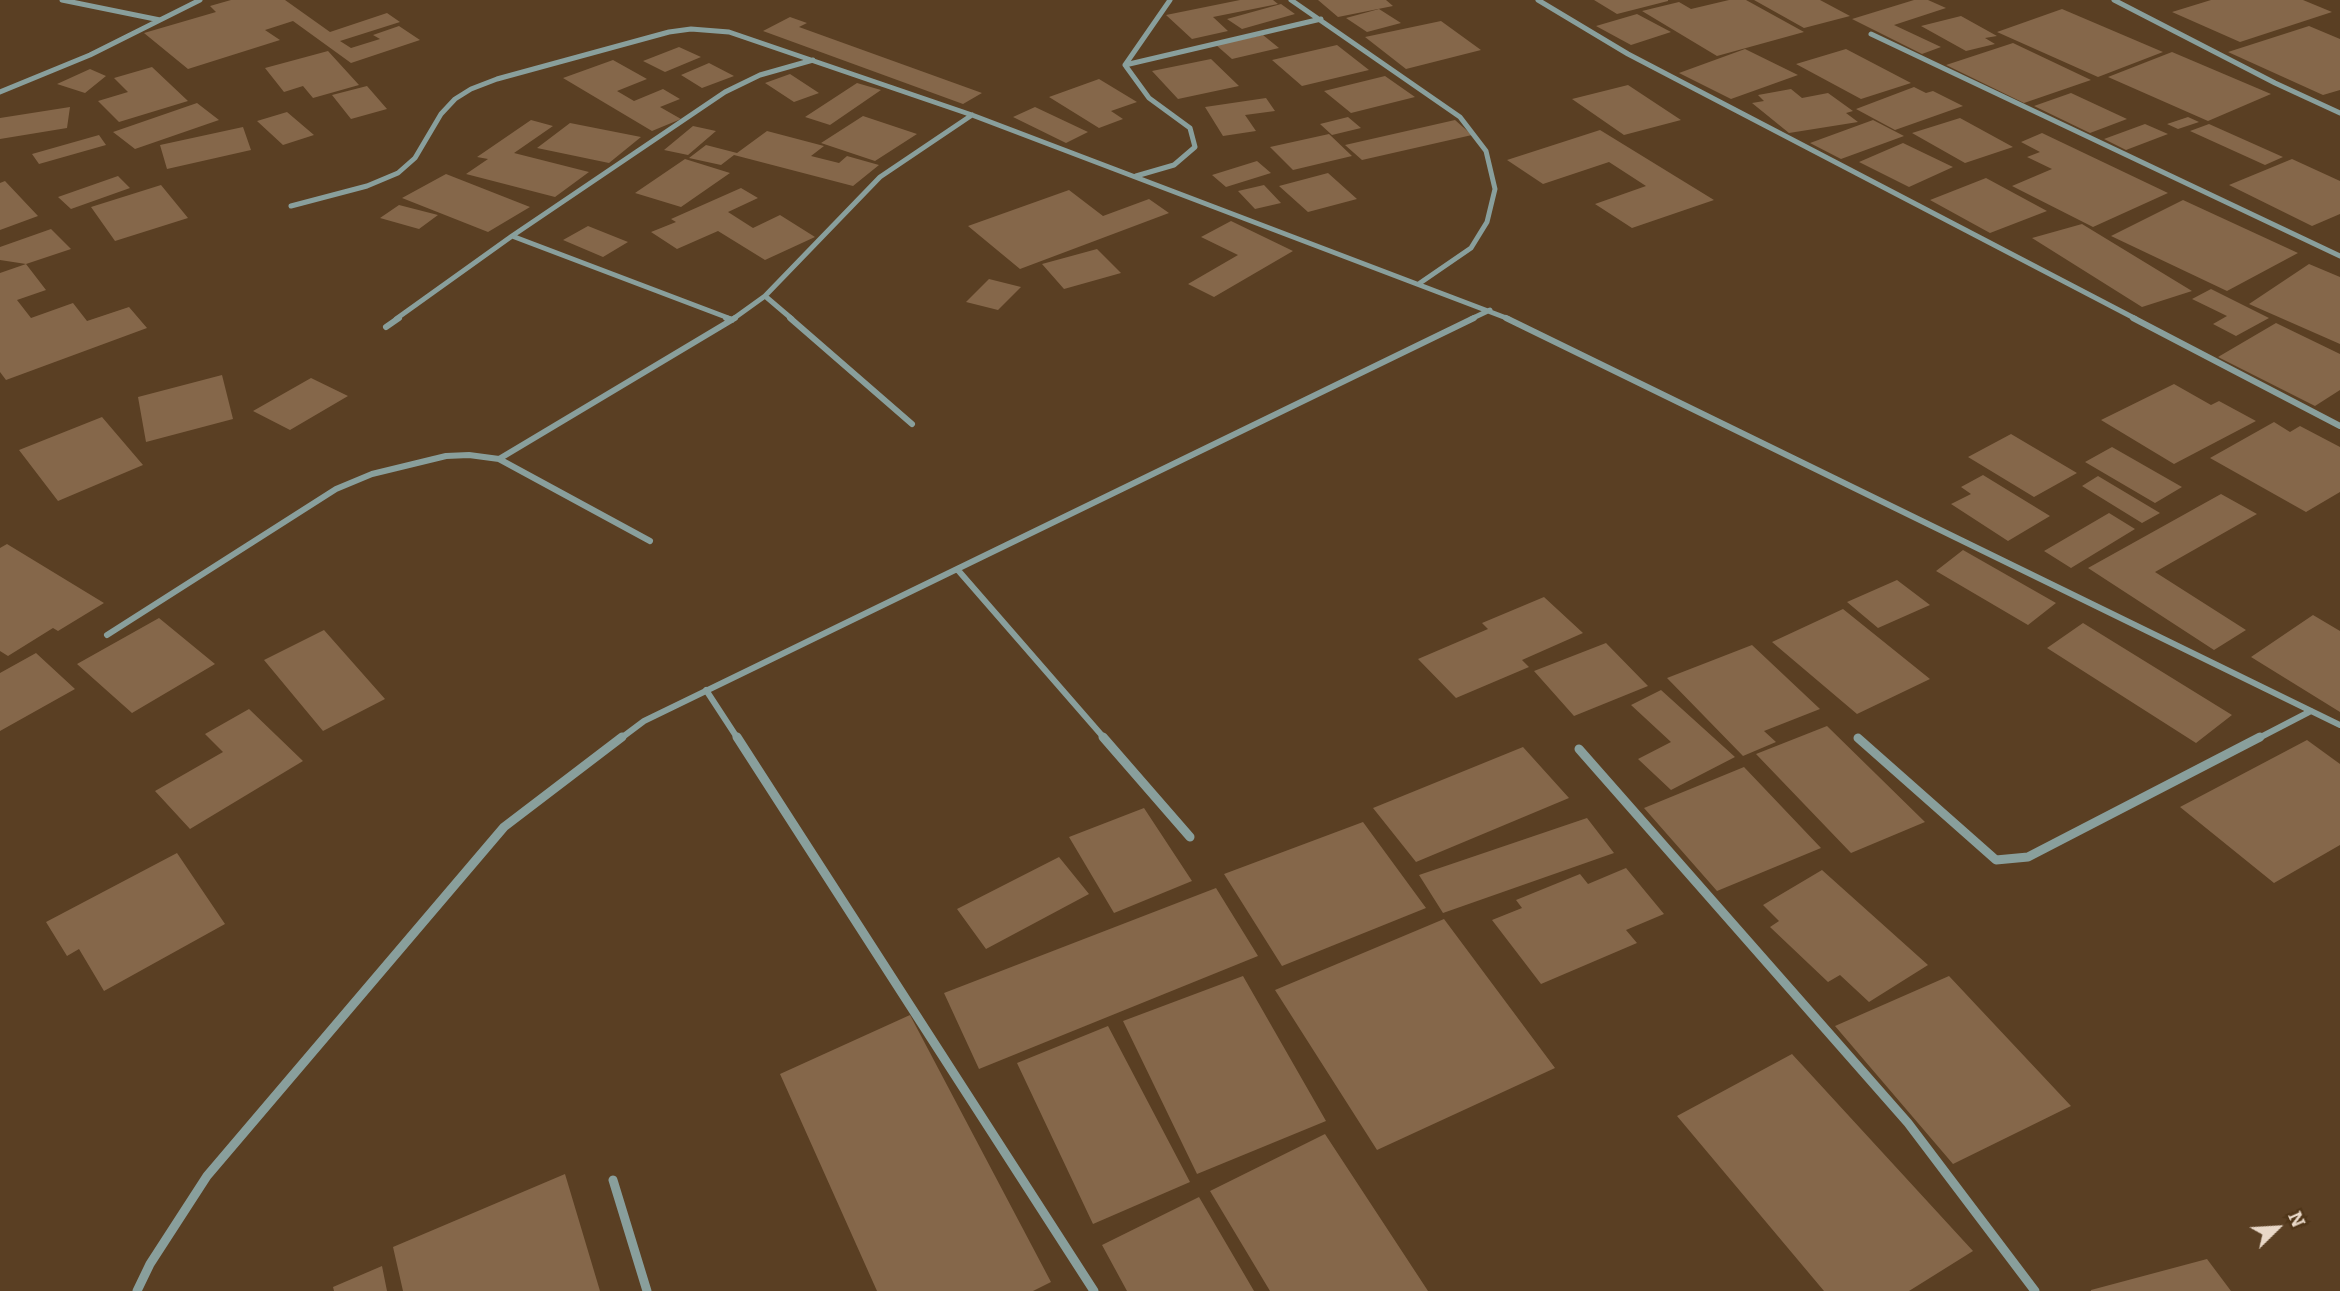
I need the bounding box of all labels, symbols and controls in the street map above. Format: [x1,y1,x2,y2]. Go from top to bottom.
north arrow [2242,1193,2312,1263]
text: N [2283,1208,2310,1231]

